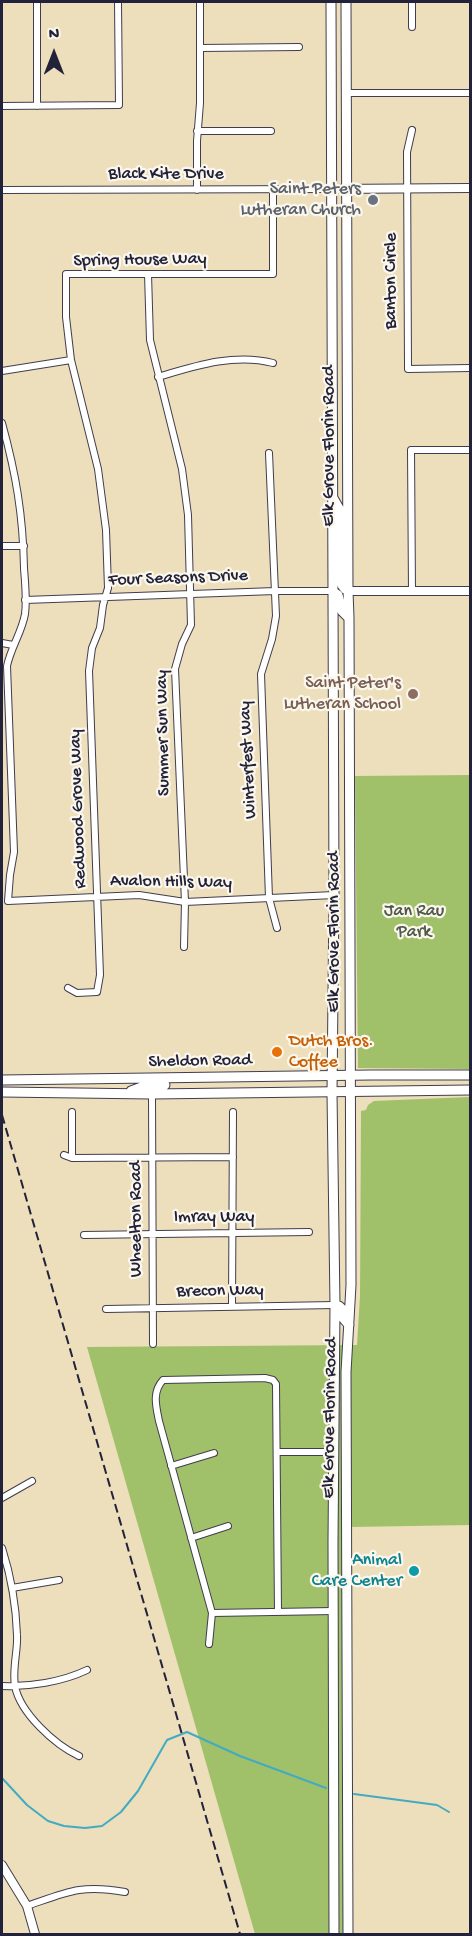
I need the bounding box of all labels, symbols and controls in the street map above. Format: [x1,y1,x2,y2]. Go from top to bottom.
north arrow [24,24,84,84]
text: N [49,26,59,45]
street label: Black Kite Drive [108,164,224,186]
place label: Saint Peters Lutheran Church [240,179,361,222]
marker: Saint Peters Lutheran Church [366,193,380,207]
street label: Banton Circle [381,233,403,329]
street label: Spring House Way [73,249,207,273]
street label: Elk Grove Florin Road [319,366,341,526]
street label: Four Seasons Drive [108,566,248,592]
street label: Summer Sun Way [152,670,176,796]
place label: Saint Peter's Lutheran School [284,673,401,716]
marker: Saint Peter's Lutheran School [406,687,420,701]
street label: Winterfest Way [235,701,263,819]
street label: Redwood Grove Way [65,729,93,889]
street label: Elk Grove Florin Road [324,852,346,1012]
street label: Avalon Hills Way [110,871,232,895]
park label: Jan Rau Park [384,901,444,944]
place label: Dutch Bros. Coffee [289,1031,374,1074]
marker: Dutch Bros. Coffee [270,1045,284,1059]
street label: Sheldon Road [148,1050,252,1074]
street label: Wheelton Road [126,1161,148,1277]
street label: Imray Way [174,1207,254,1229]
street label: Brecon Way [176,1280,264,1304]
street label: Elk Grove Florin Road [319,1337,343,1499]
place label: Animal Care Center [312,1550,402,1592]
marker: Animal Care Center [407,1564,421,1578]

